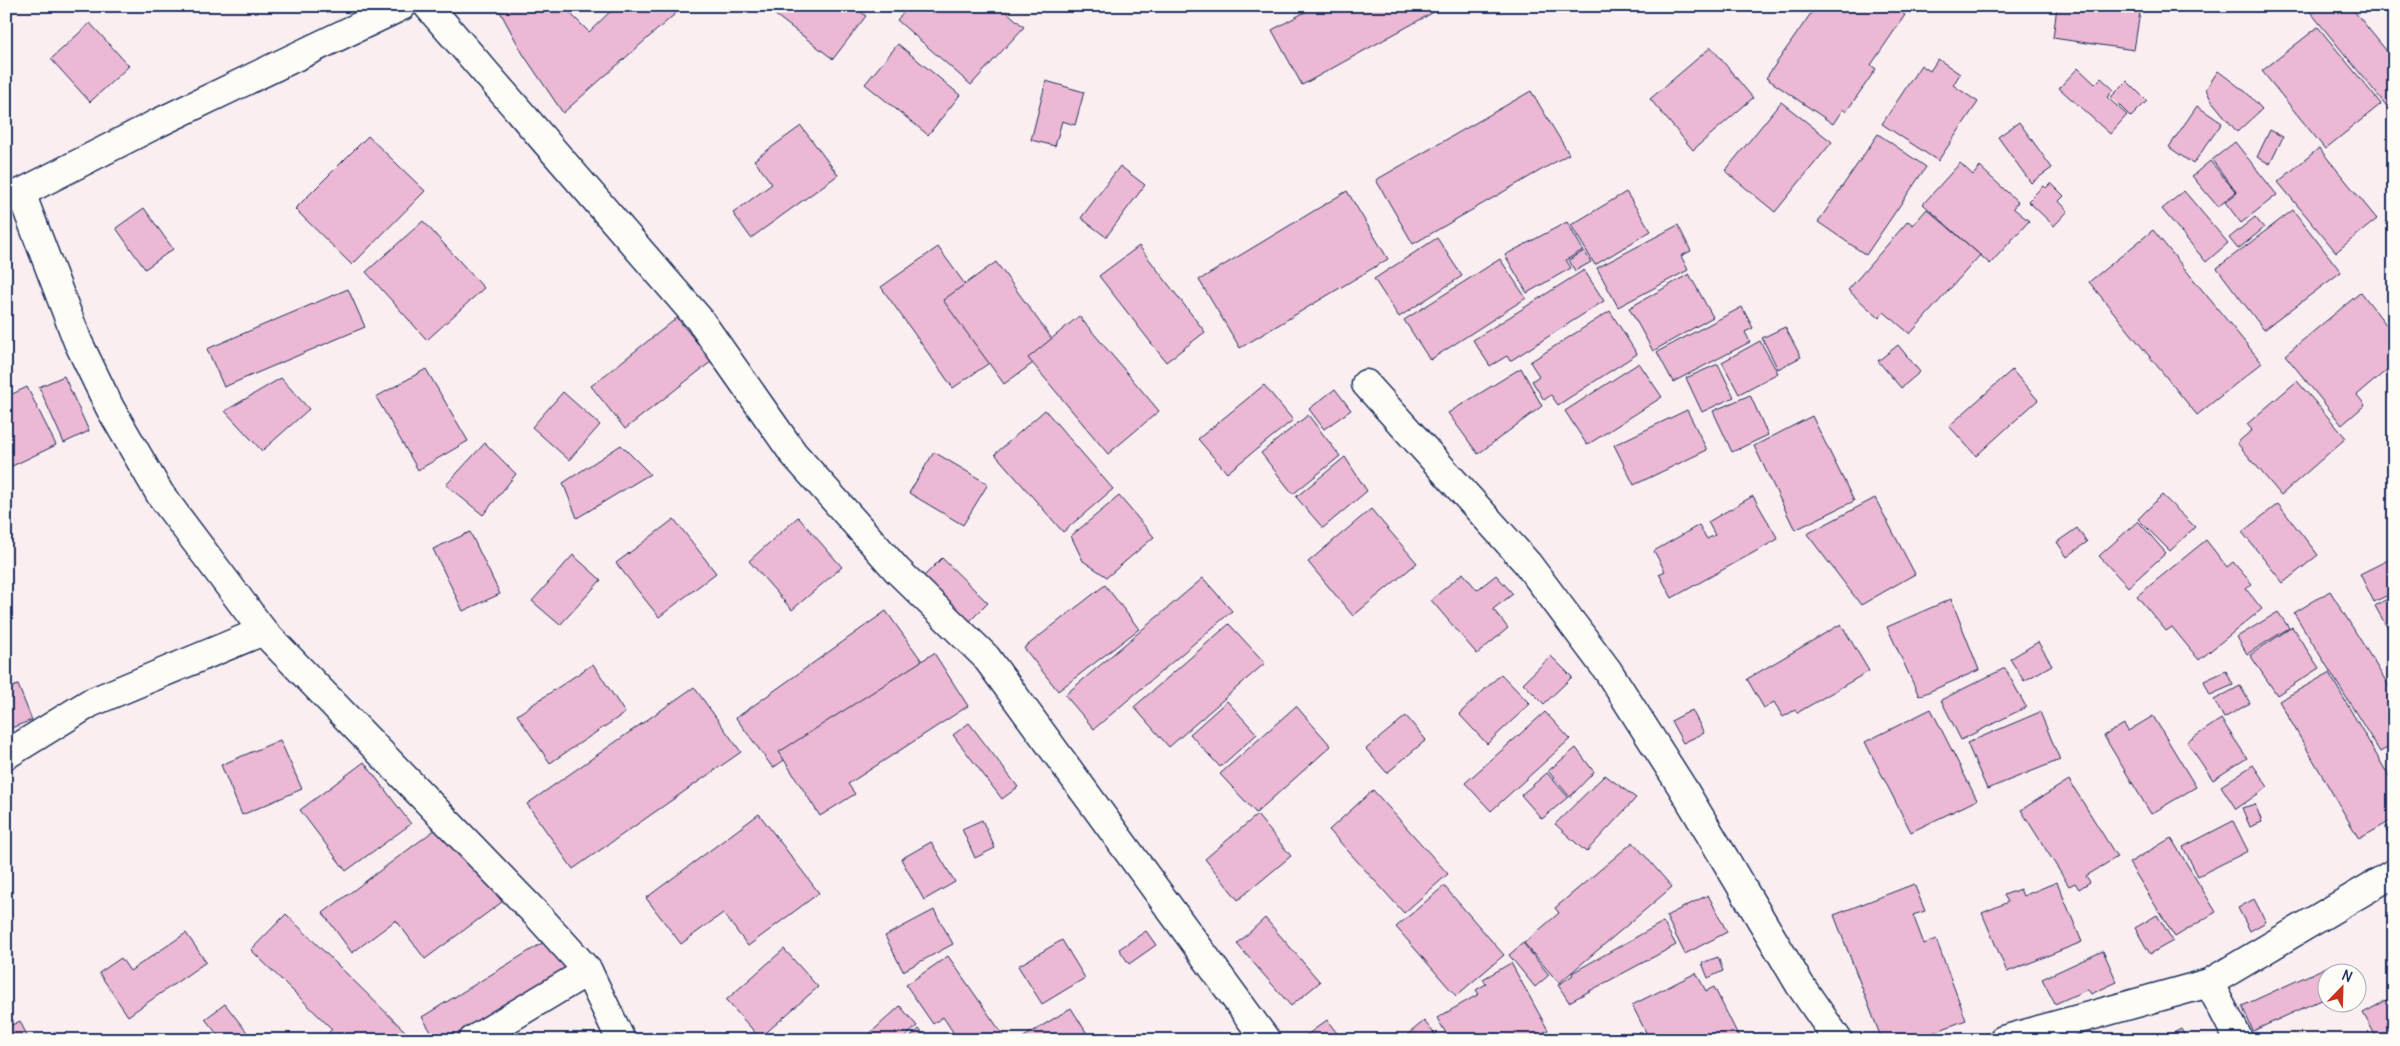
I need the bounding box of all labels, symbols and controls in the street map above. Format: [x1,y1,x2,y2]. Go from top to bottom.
north arrow [2318,964,2368,1014]
text: N [2339,966,2355,986]

